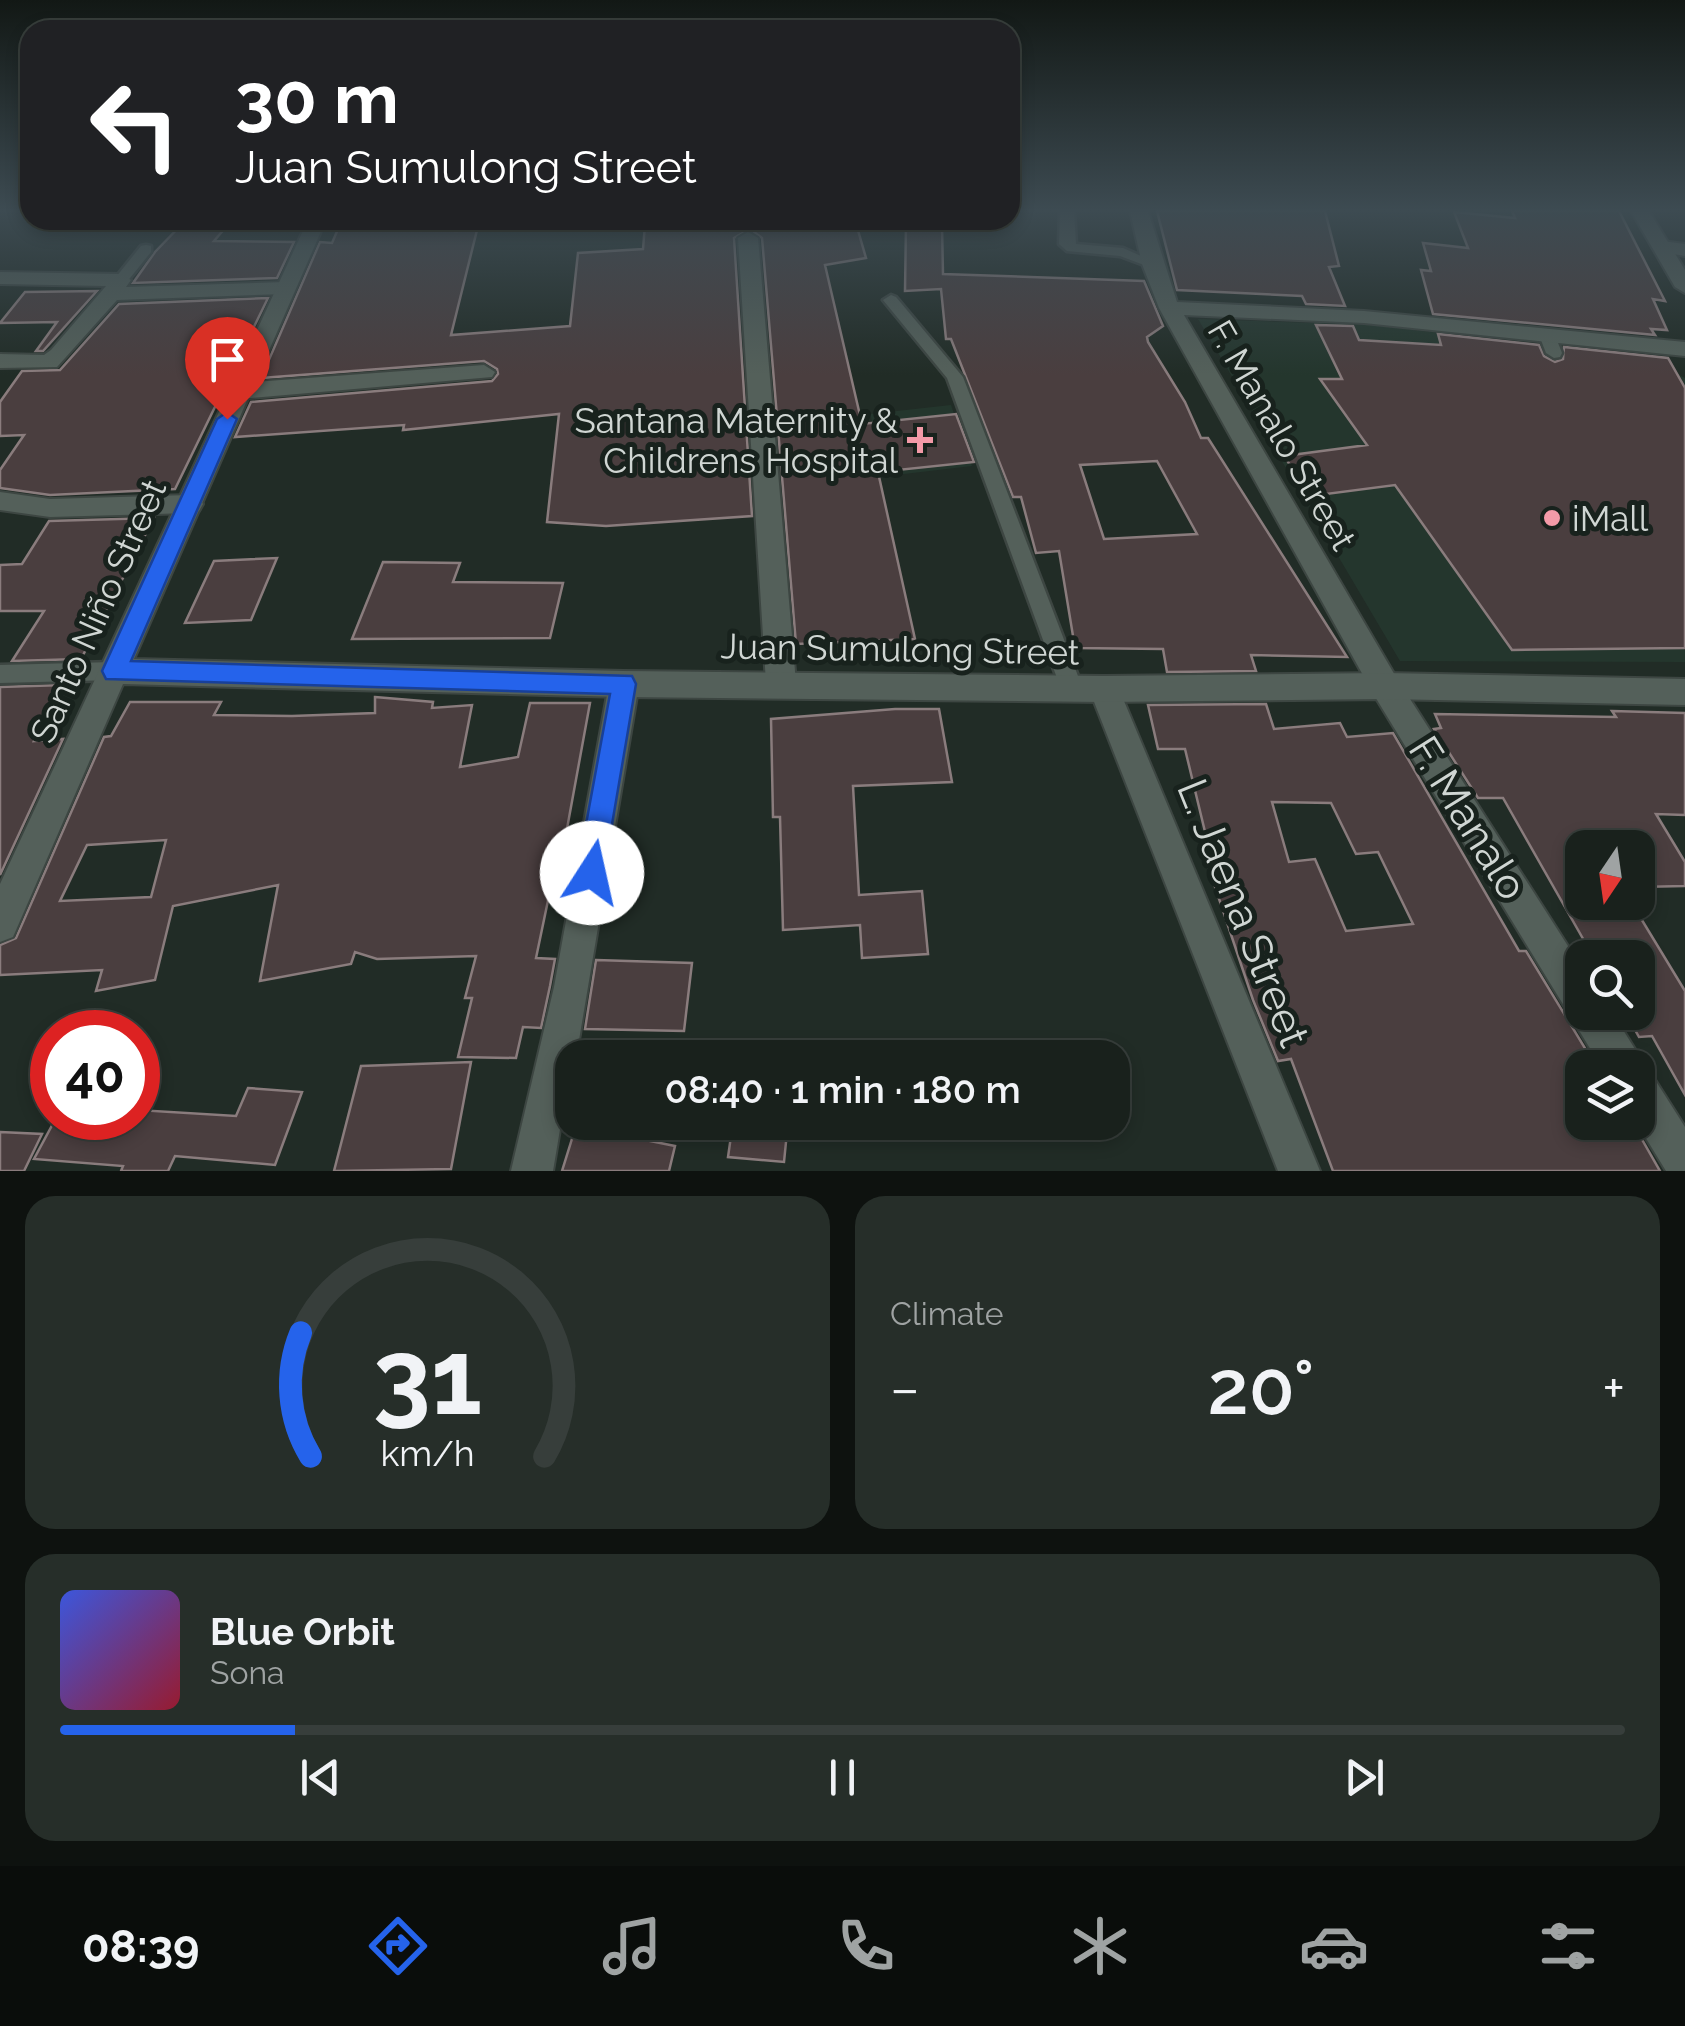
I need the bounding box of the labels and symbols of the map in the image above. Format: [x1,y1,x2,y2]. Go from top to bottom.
street label: F. Manalo Street [1200,313,1364,557]
pin [185,317,270,420]
place label: Santana Maternity & Childrens Hospital [574,400,899,481]
marker: Santana Maternity & Childrens Hospital [907,427,933,453]
street label: Santo Niño Street [22,473,175,749]
place label: iMall [1572,498,1649,539]
marker: iMall [1541,507,1563,529]
street label: Juan Sumulong Street [720,625,1080,673]
street label: F. Manalo [1399,727,1537,909]
street label: L. Jaena Street [1167,772,1319,1054]
position arrow [540,821,644,925]
north arrow [1565,830,1655,920]
speed limit sign: 40 [30,1010,160,1140]

